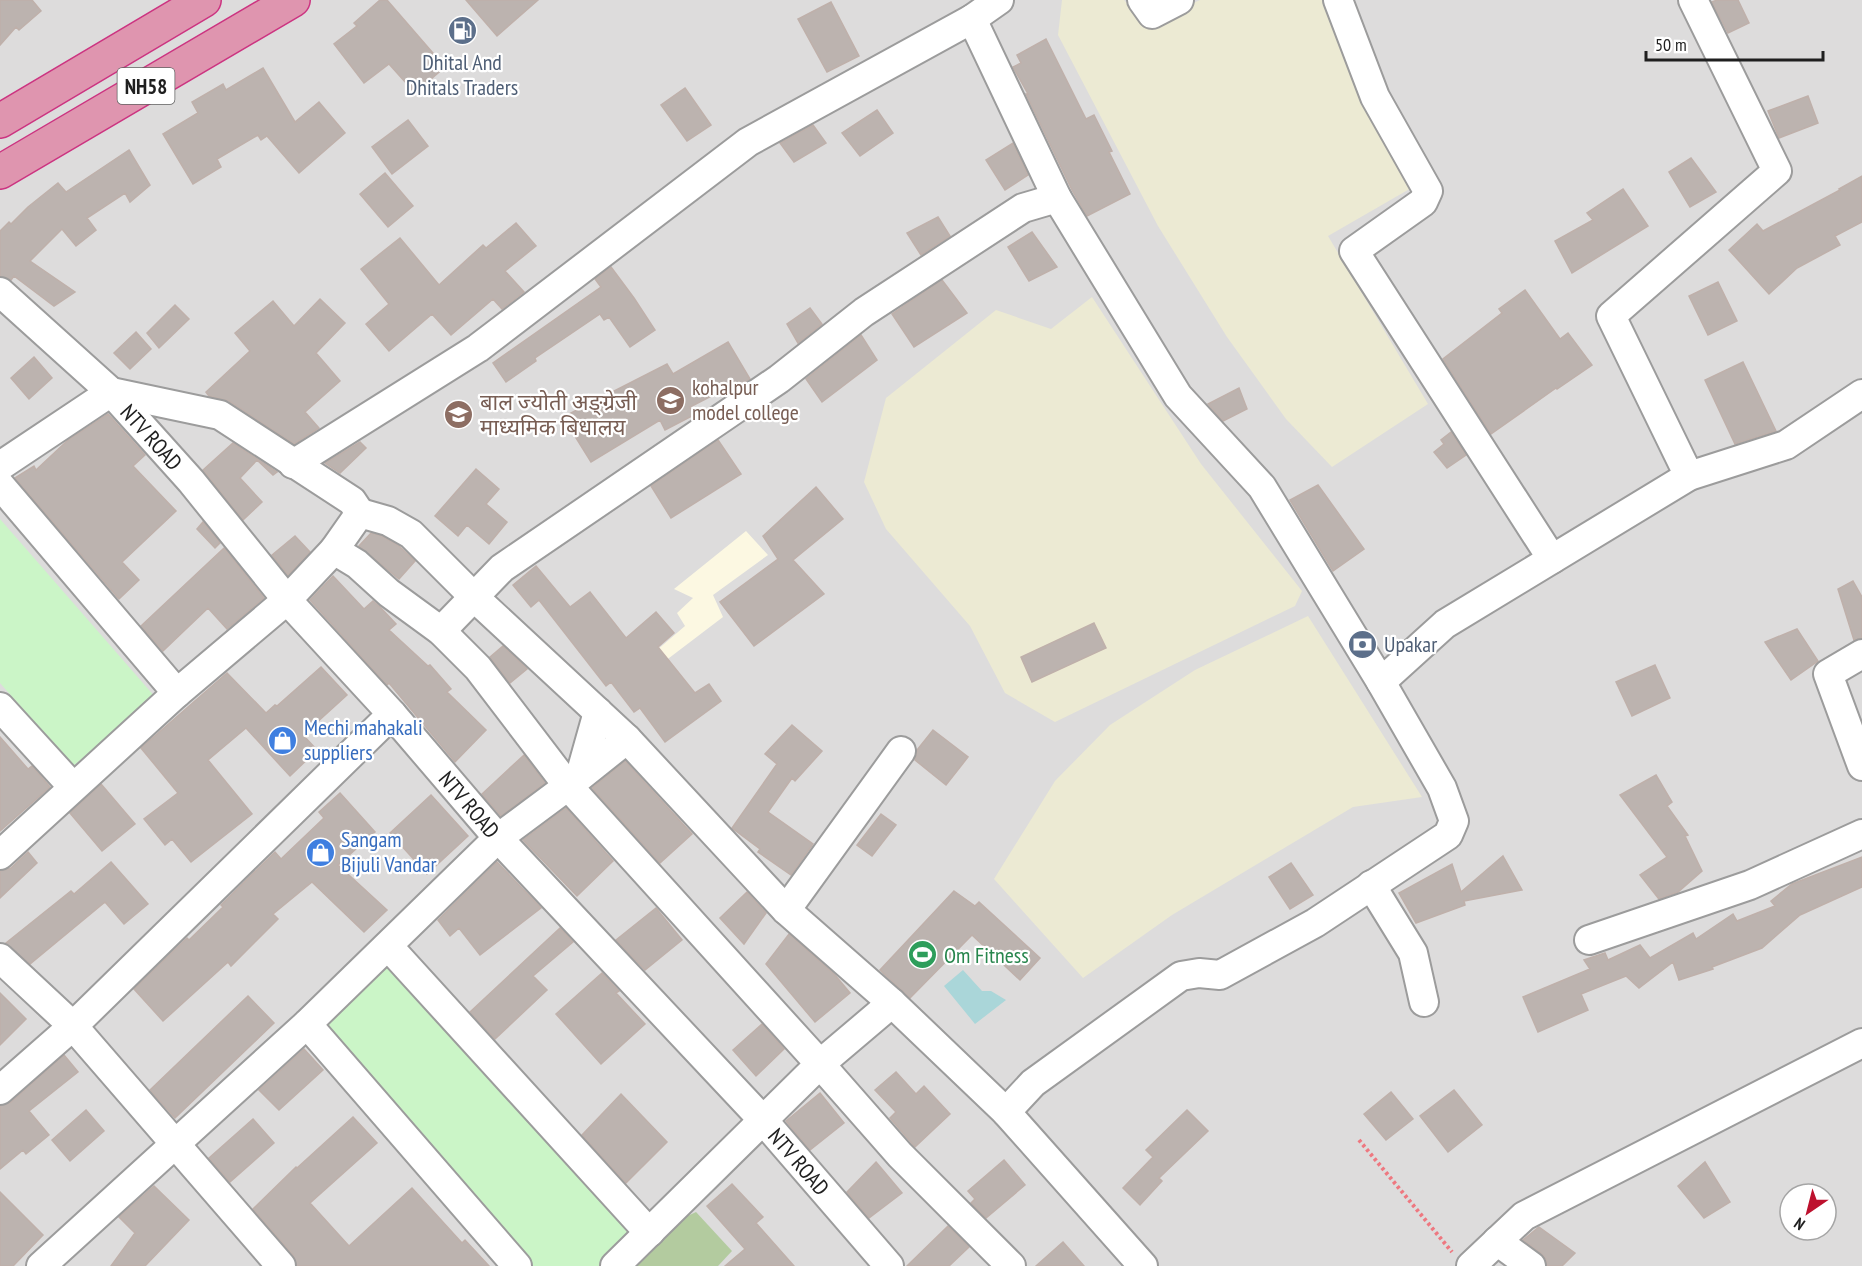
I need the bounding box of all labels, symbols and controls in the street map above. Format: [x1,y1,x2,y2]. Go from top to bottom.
fuel station icon: Dhital And Dhitals Traders [446,14,478,46]
scale bar [1646,24,1823,62]
text: 50 m [1655,33,1687,56]
place label: Dhital And Dhitals Traders [406,48,518,101]
road number: NH58 [118,68,174,104]
place label: kohalpur model college [692,373,799,426]
school or university icon: kohalpur model college [655,384,687,416]
place label: बाल ज्योती अङ्ग्रेजी माध्यमिक बिधालय [480,388,637,441]
street label: NTV ROAD [115,398,188,476]
school or university icon: बाल ज्योती अङ्ग्रेजी माध्यमिक बिधालय [443,399,475,431]
bank icon: Upakar [1347,628,1379,660]
place label: Upakar [1384,630,1437,658]
place label: Mechi mahakali suppliers [304,713,423,766]
shop icon: Mechi mahakali suppliers [267,724,299,756]
street label: NTV ROAD [433,765,506,844]
place label: Sangam Bijuli Vandar [341,825,437,878]
shop icon: Sangam Bijuli Vandar [304,836,336,868]
sports icon: Om Fitness [907,939,939,971]
place label: Om Fitness [944,941,1029,969]
street label: NTV ROAD [762,1122,835,1201]
north arrow [1778,1182,1838,1242]
text: N [1790,1214,1809,1235]

